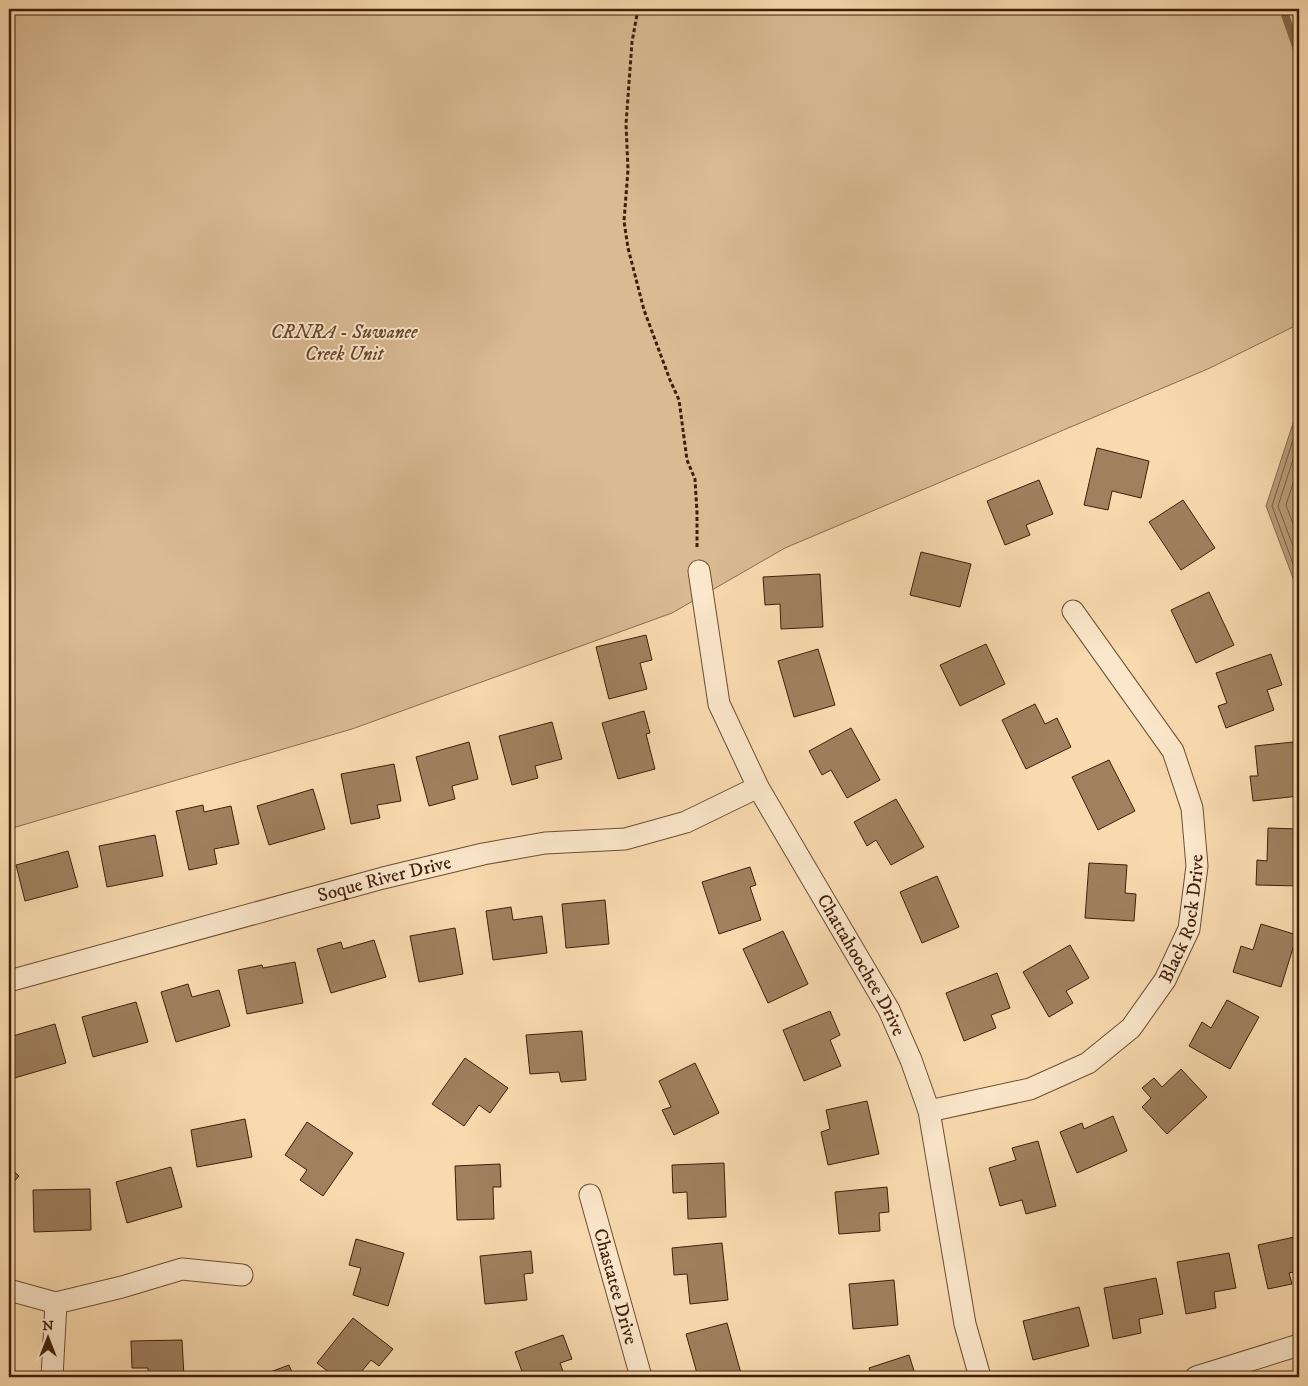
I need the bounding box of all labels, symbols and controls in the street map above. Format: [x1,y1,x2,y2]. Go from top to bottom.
park label: CRNRA - Suwanee Creek Unit [271,321,418,366]
street label: Soque River Drive [315,851,453,907]
street label: Black Rock Drive [1154,853,1209,987]
street label: Chattahoochee Drive [812,890,910,1039]
street label: Chastatee Drive [588,1226,643,1347]
north arrow [22,1314,72,1364]
text: N [42,1317,54,1335]

